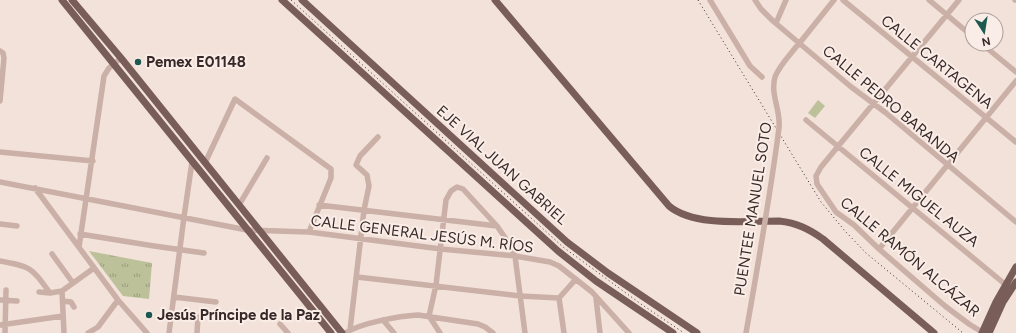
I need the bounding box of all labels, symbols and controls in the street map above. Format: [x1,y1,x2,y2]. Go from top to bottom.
street label: CALLE CARTAGENA [878,11,996,113]
north arrow [964,12,1004,52]
street label: CALLE PEDRO BARANDA [819,42,963,166]
place label: Pemex E01148 [146,53,246,71]
marker: Pemex E01148 [133,57,143,67]
street label: EJE VIAL JUAN GABRIEL [433,101,571,229]
street label: PUENTEE MANUEL SOTO [730,121,776,297]
street label: CALLE MIGUEL AUZA [855,143,983,251]
street label: CALLE RAMÓN ALCÁZAR [837,193,983,321]
street label: CALLE GENERAL JESÚS M. RÍOS [310,211,534,257]
place label: Jesús Príncipe de la Paz [157,306,320,324]
marker: Jesús Príncipe de la Paz [144,310,154,320]

